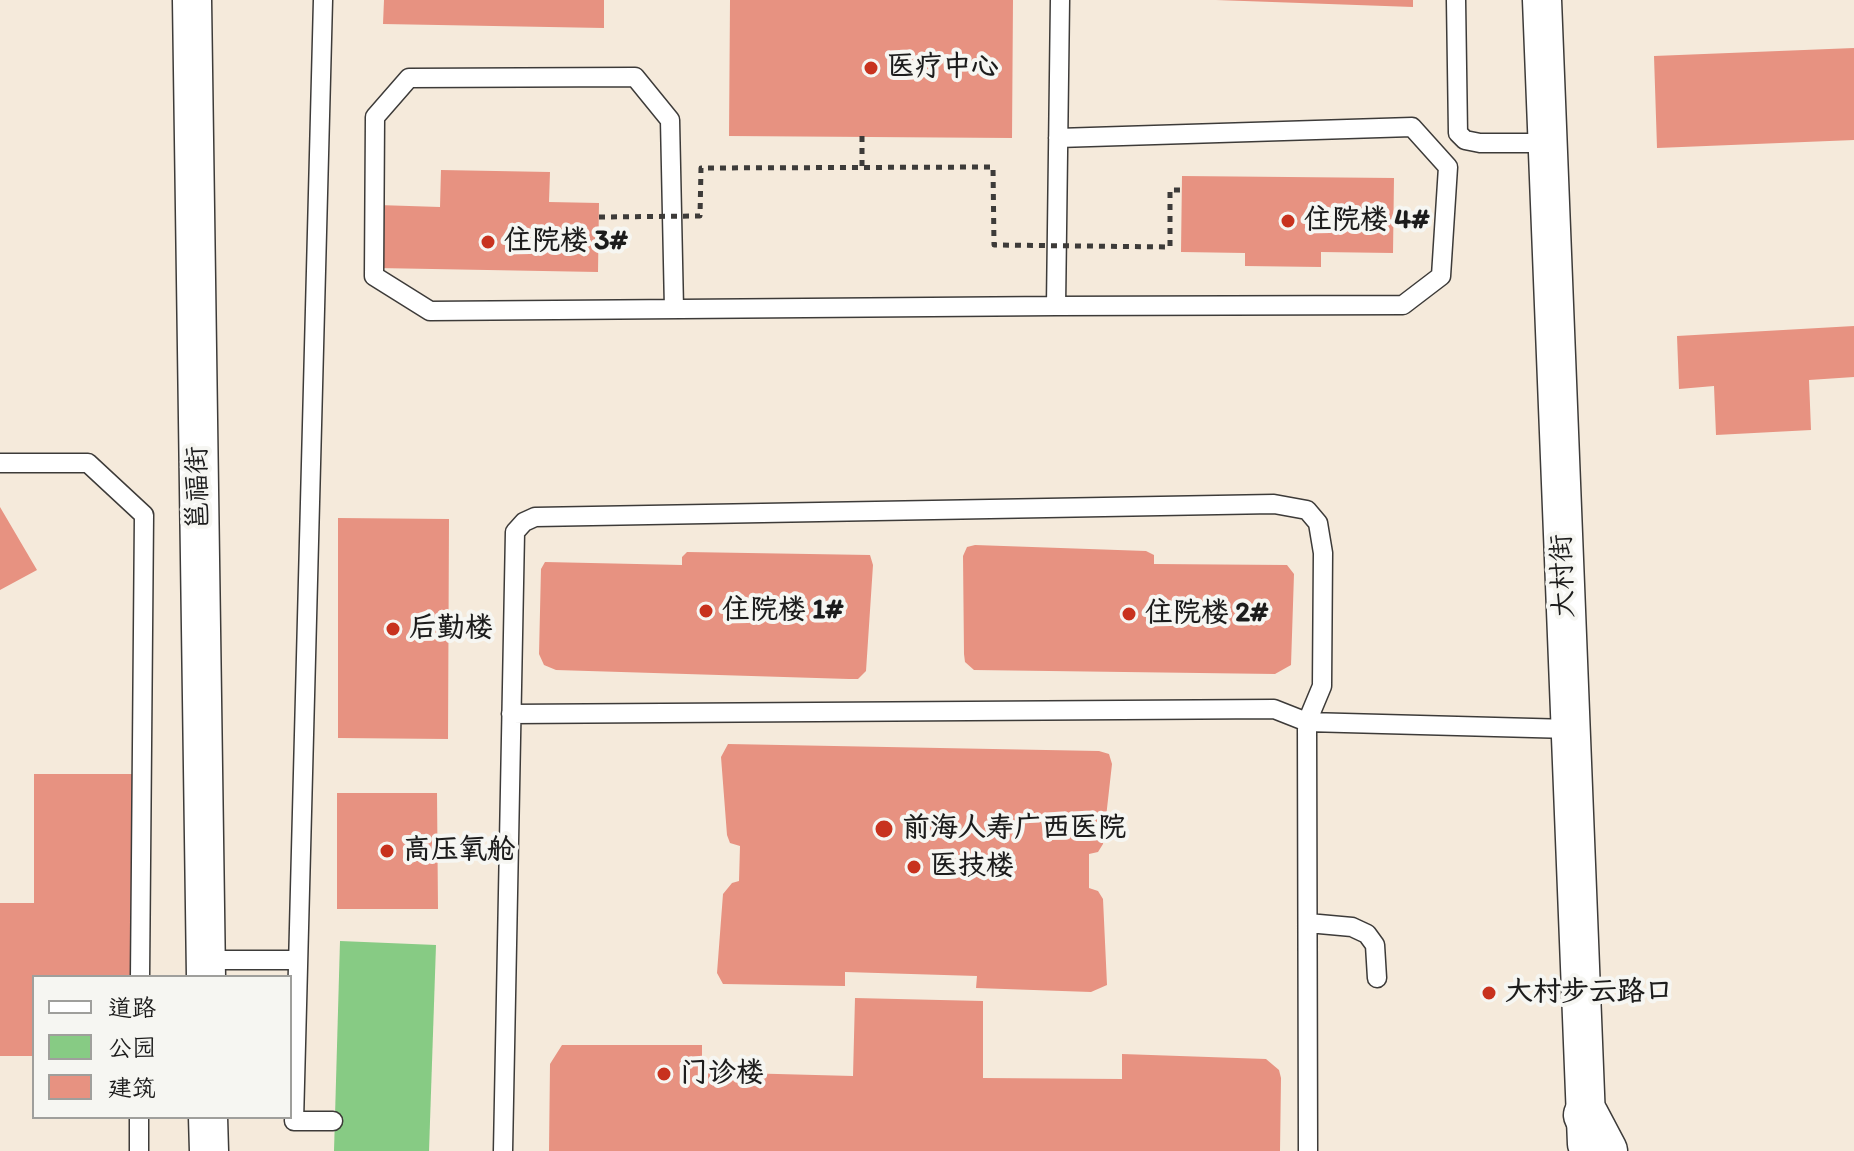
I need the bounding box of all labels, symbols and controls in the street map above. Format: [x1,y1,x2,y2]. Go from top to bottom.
place label: 医疗中心 [887,51,999,85]
marker: 医疗中心 [862,59,880,77]
place label: 住院楼 4# [1304,204,1429,238]
marker: 住院楼 4# [1279,212,1297,230]
place label: 住院楼 3# [504,225,628,259]
marker: 住院楼 3# [479,233,497,251]
street label: 邕福街 [181,446,217,530]
street label: 大村街 [1546,533,1582,619]
place label: 住院楼 1# [722,594,844,628]
place label: 住院楼 2# [1145,597,1268,631]
marker: 住院楼 1# [697,602,715,620]
marker: 住院楼 2# [1120,605,1138,623]
place label: 后勤楼 [409,612,493,646]
marker: 后勤楼 [384,620,402,638]
place label: 前海人寿广西医院 [902,812,1126,846]
marker: 前海人寿广西医院 [873,818,895,840]
place label: 高压氧舱 [403,834,515,868]
marker: 高压氧舱 [378,842,396,860]
place label: 医技楼 [930,850,1014,884]
marker: 医技楼 [905,858,923,876]
legend [32,975,292,1119]
place label: 大村步云路口 [1505,976,1673,1010]
marker: 大村步云路口 [1480,984,1498,1002]
text: 道路 [108,993,156,1022]
text: 公园 [108,1033,156,1062]
place label: 门诊楼 [680,1057,764,1091]
marker: 门诊楼 [655,1065,673,1083]
text: 建筑 [108,1073,156,1102]

